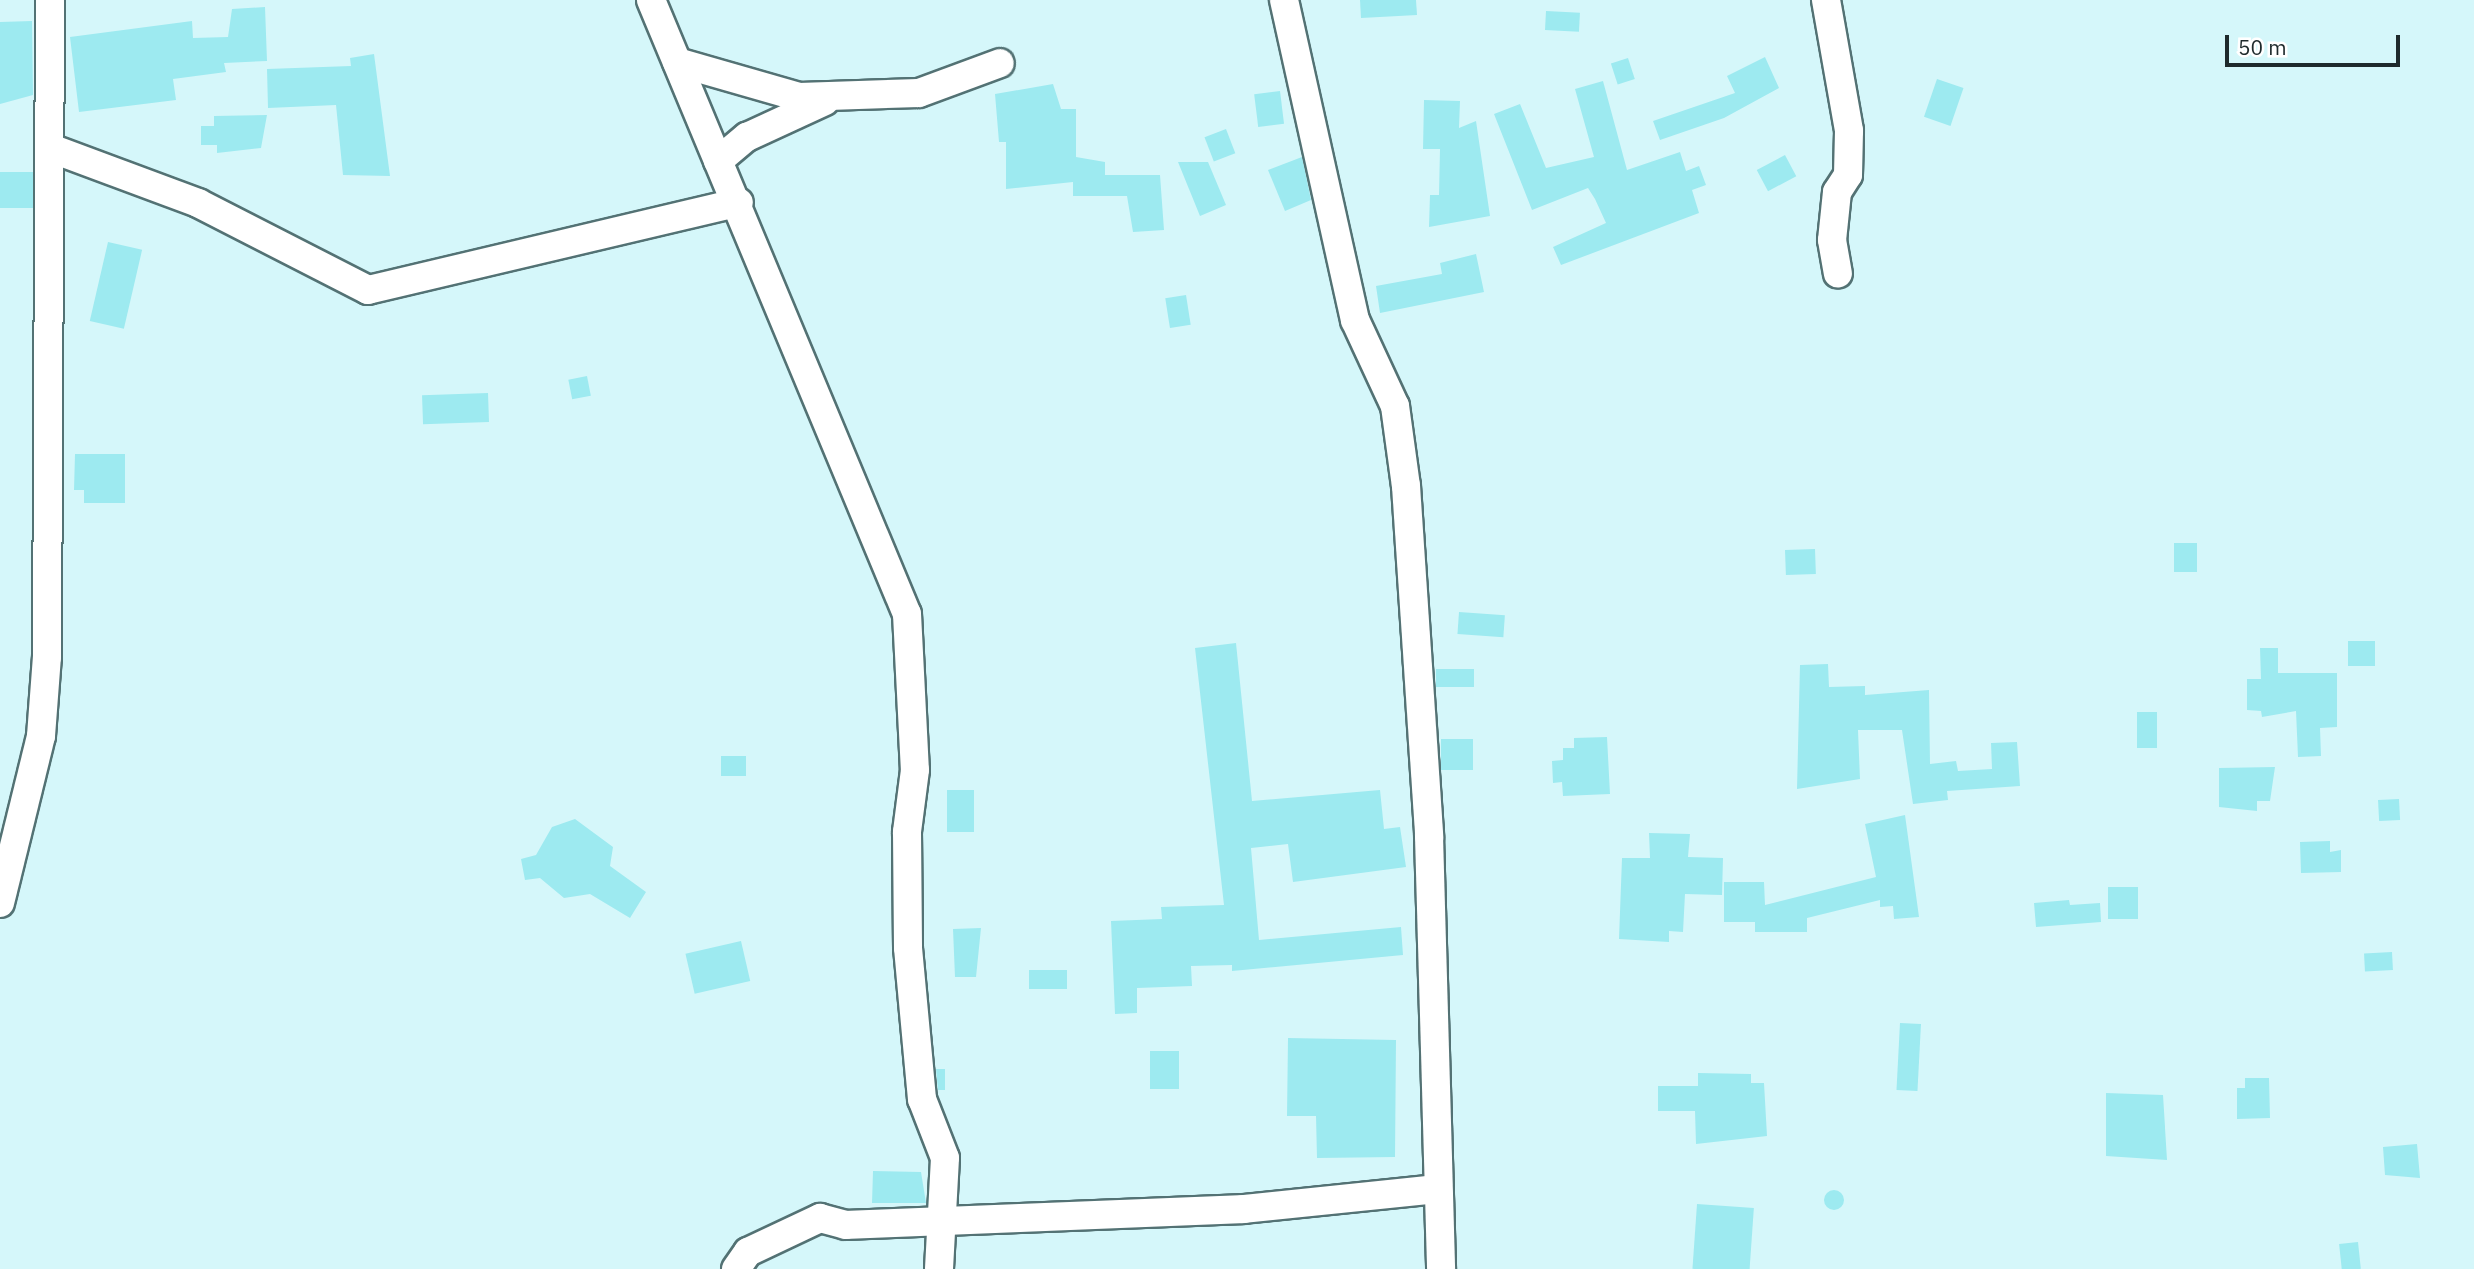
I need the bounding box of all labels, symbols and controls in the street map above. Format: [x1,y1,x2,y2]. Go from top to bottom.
scale bar [2229,21,2404,65]
text: 50 m [2238,33,2287,61]

